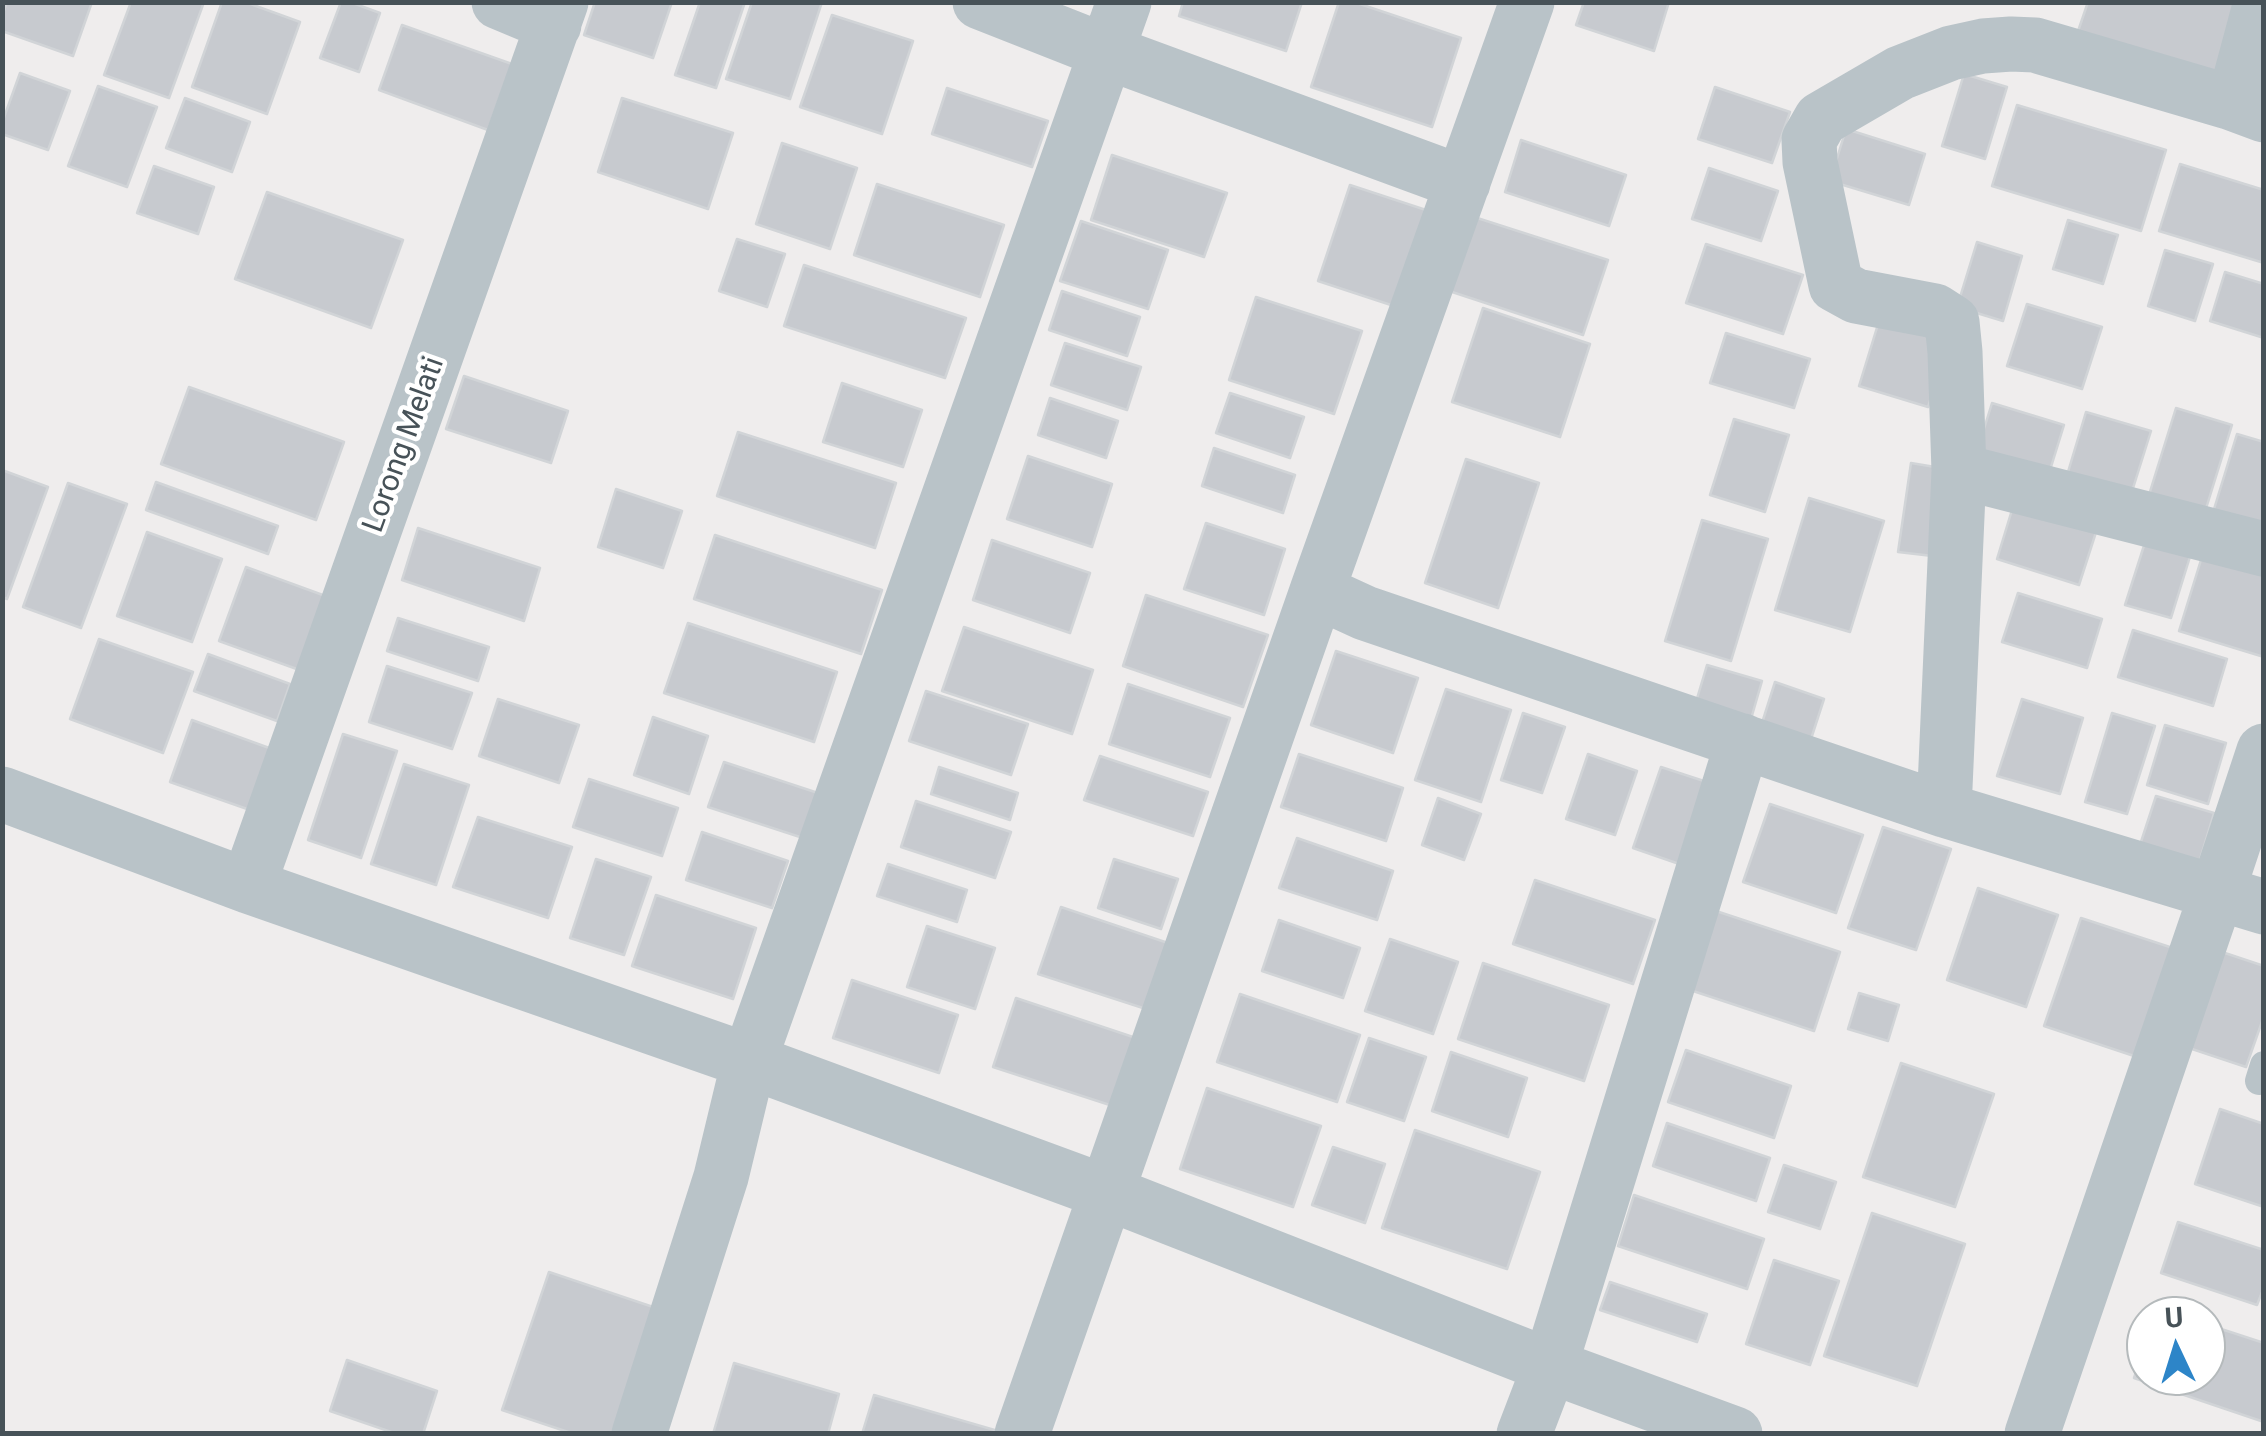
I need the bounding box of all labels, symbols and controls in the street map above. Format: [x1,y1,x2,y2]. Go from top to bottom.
street label: Lorong Melati [357,352,453,538]
north arrow [2126,1296,2226,1396]
text: U [2164,1300,2184,1335]

